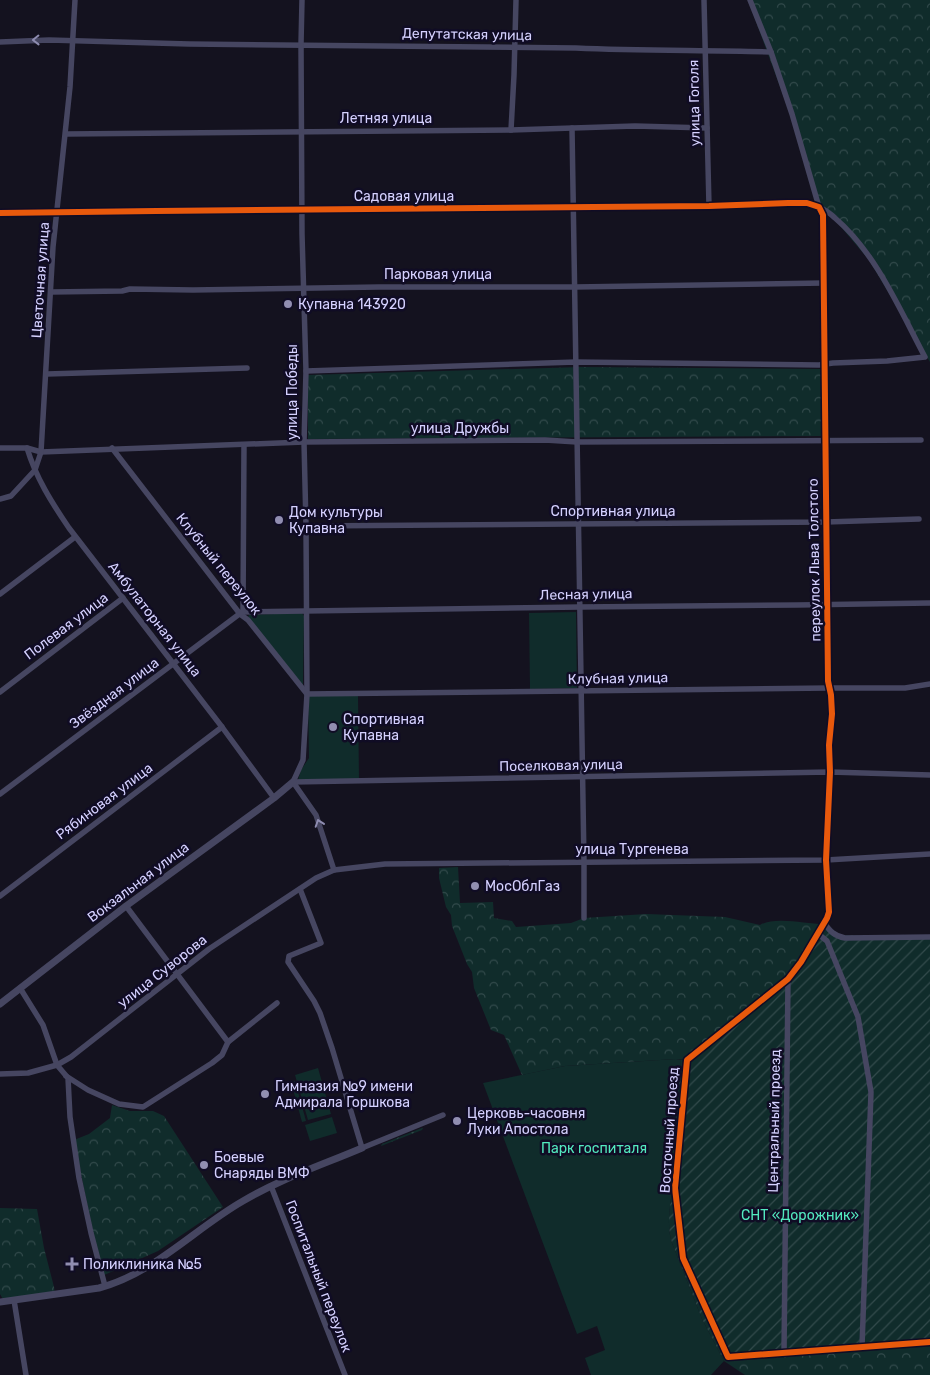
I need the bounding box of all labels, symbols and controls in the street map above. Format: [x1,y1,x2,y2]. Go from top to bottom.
street label: Депутатская улица [402,25,532,44]
one-way arrow [32,35,40,45]
street label: улица Гоголя [685,59,704,147]
street label: Летняя улица [340,110,432,127]
street label: Садовая улица [354,188,454,205]
street label: Цветочная улица [28,221,53,339]
street label: Парковая улица [384,266,492,283]
place label: Купавна 143920 [298,296,406,313]
marker: Купавна 143920 [282,298,294,310]
street label: улица Победы [284,344,301,440]
street label: улица Дружбы [411,420,509,437]
street label: переулок Льва Толстого [805,478,824,642]
street label: Спортивная улица [550,503,676,520]
place label: Дом культуры Купавна [289,504,383,537]
street label: Клубный переулок [172,510,265,619]
marker: Дом культуры Купавна [273,514,285,526]
street label: Амбулаторная улица [104,558,205,680]
street label: Лесная улица [539,585,633,604]
street label: Полевая улица [21,589,112,664]
street label: Звёздная улица [66,654,162,733]
street label: Клубная улица [568,669,668,688]
place label: Спортивная Купавна [343,711,424,744]
marker: Спортивная Купавна [327,721,339,733]
street label: Поселковая улица [499,756,623,775]
street label: Рябиновая улица [53,759,156,843]
one-way arrow [314,820,324,828]
street label: Вокзальная улица [84,839,192,926]
street label: улица Тургенева [575,841,689,858]
place label: МосОблГаз [485,878,560,895]
marker: МосОблГаз [469,880,481,892]
street label: улица Суворова [114,931,210,1012]
street label: Центральный проезд [765,1049,784,1193]
street label: Восточный проезд [657,1066,682,1194]
place label: Гимназия №9 имени Адмирала Горшкова [275,1078,413,1111]
marker: Гимназия №9 имени Адмирала Горшкова [259,1088,271,1100]
place label: Церковь-часовня Луки Апостола [467,1105,585,1138]
marker: Церковь-часовня Луки Апостола [451,1115,463,1127]
park label: Парк госпиталя [541,1140,647,1157]
place label: Боевые Снаряды ВМФ [214,1149,310,1182]
marker: Боевые Снаряды ВМФ [198,1159,210,1171]
street label: Госпитальный переулок [282,1198,356,1355]
park label: СНТ «Дорожник» [741,1207,859,1224]
place label: Поликлиника №5 [83,1256,202,1273]
marker: Поликлиника №5 [65,1257,79,1271]

